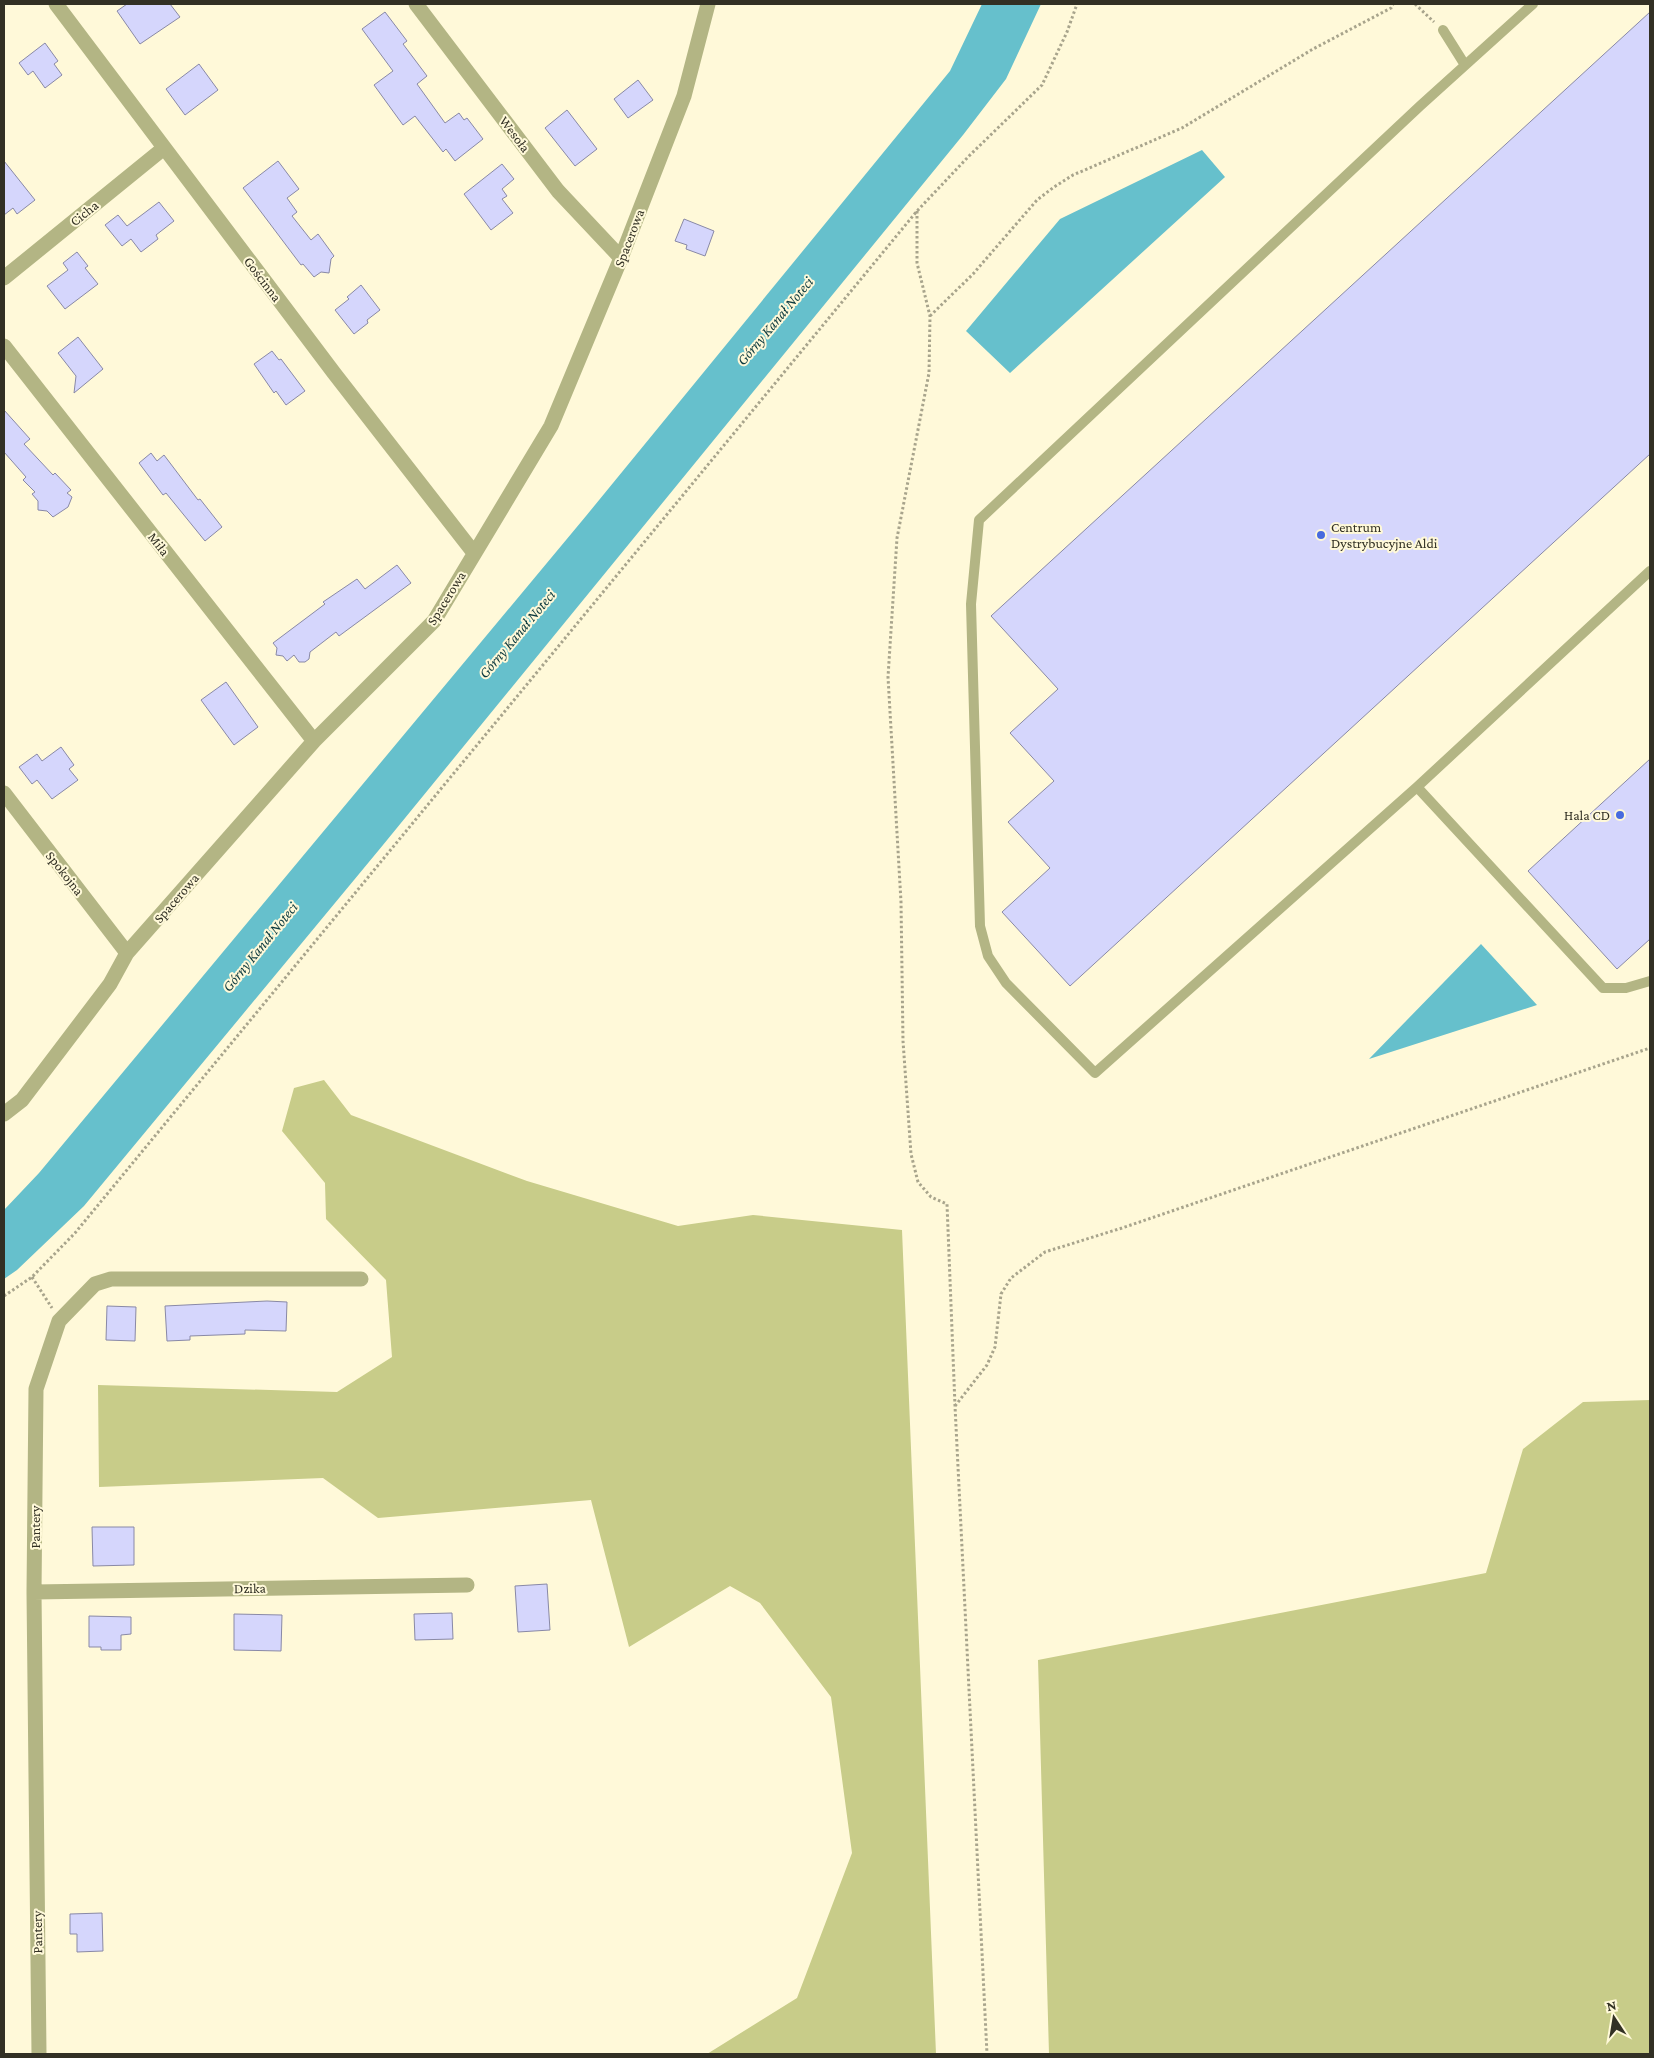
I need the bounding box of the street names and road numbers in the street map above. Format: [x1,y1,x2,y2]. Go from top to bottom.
street label: Wesoła [496,113,534,156]
street label: Cicha [67,196,102,229]
street label: Spacerowa [611,206,648,269]
street label: Gościnna [241,253,285,305]
street label: Miła [145,529,173,559]
street label: Spacerowa [423,568,469,628]
street label: Spokojna [42,848,88,899]
street label: Spacerowa [150,870,202,926]
street label: Pantery [27,1505,43,1548]
street label: Dzika [234,1580,267,1596]
street label: Pantery [29,1910,45,1954]

